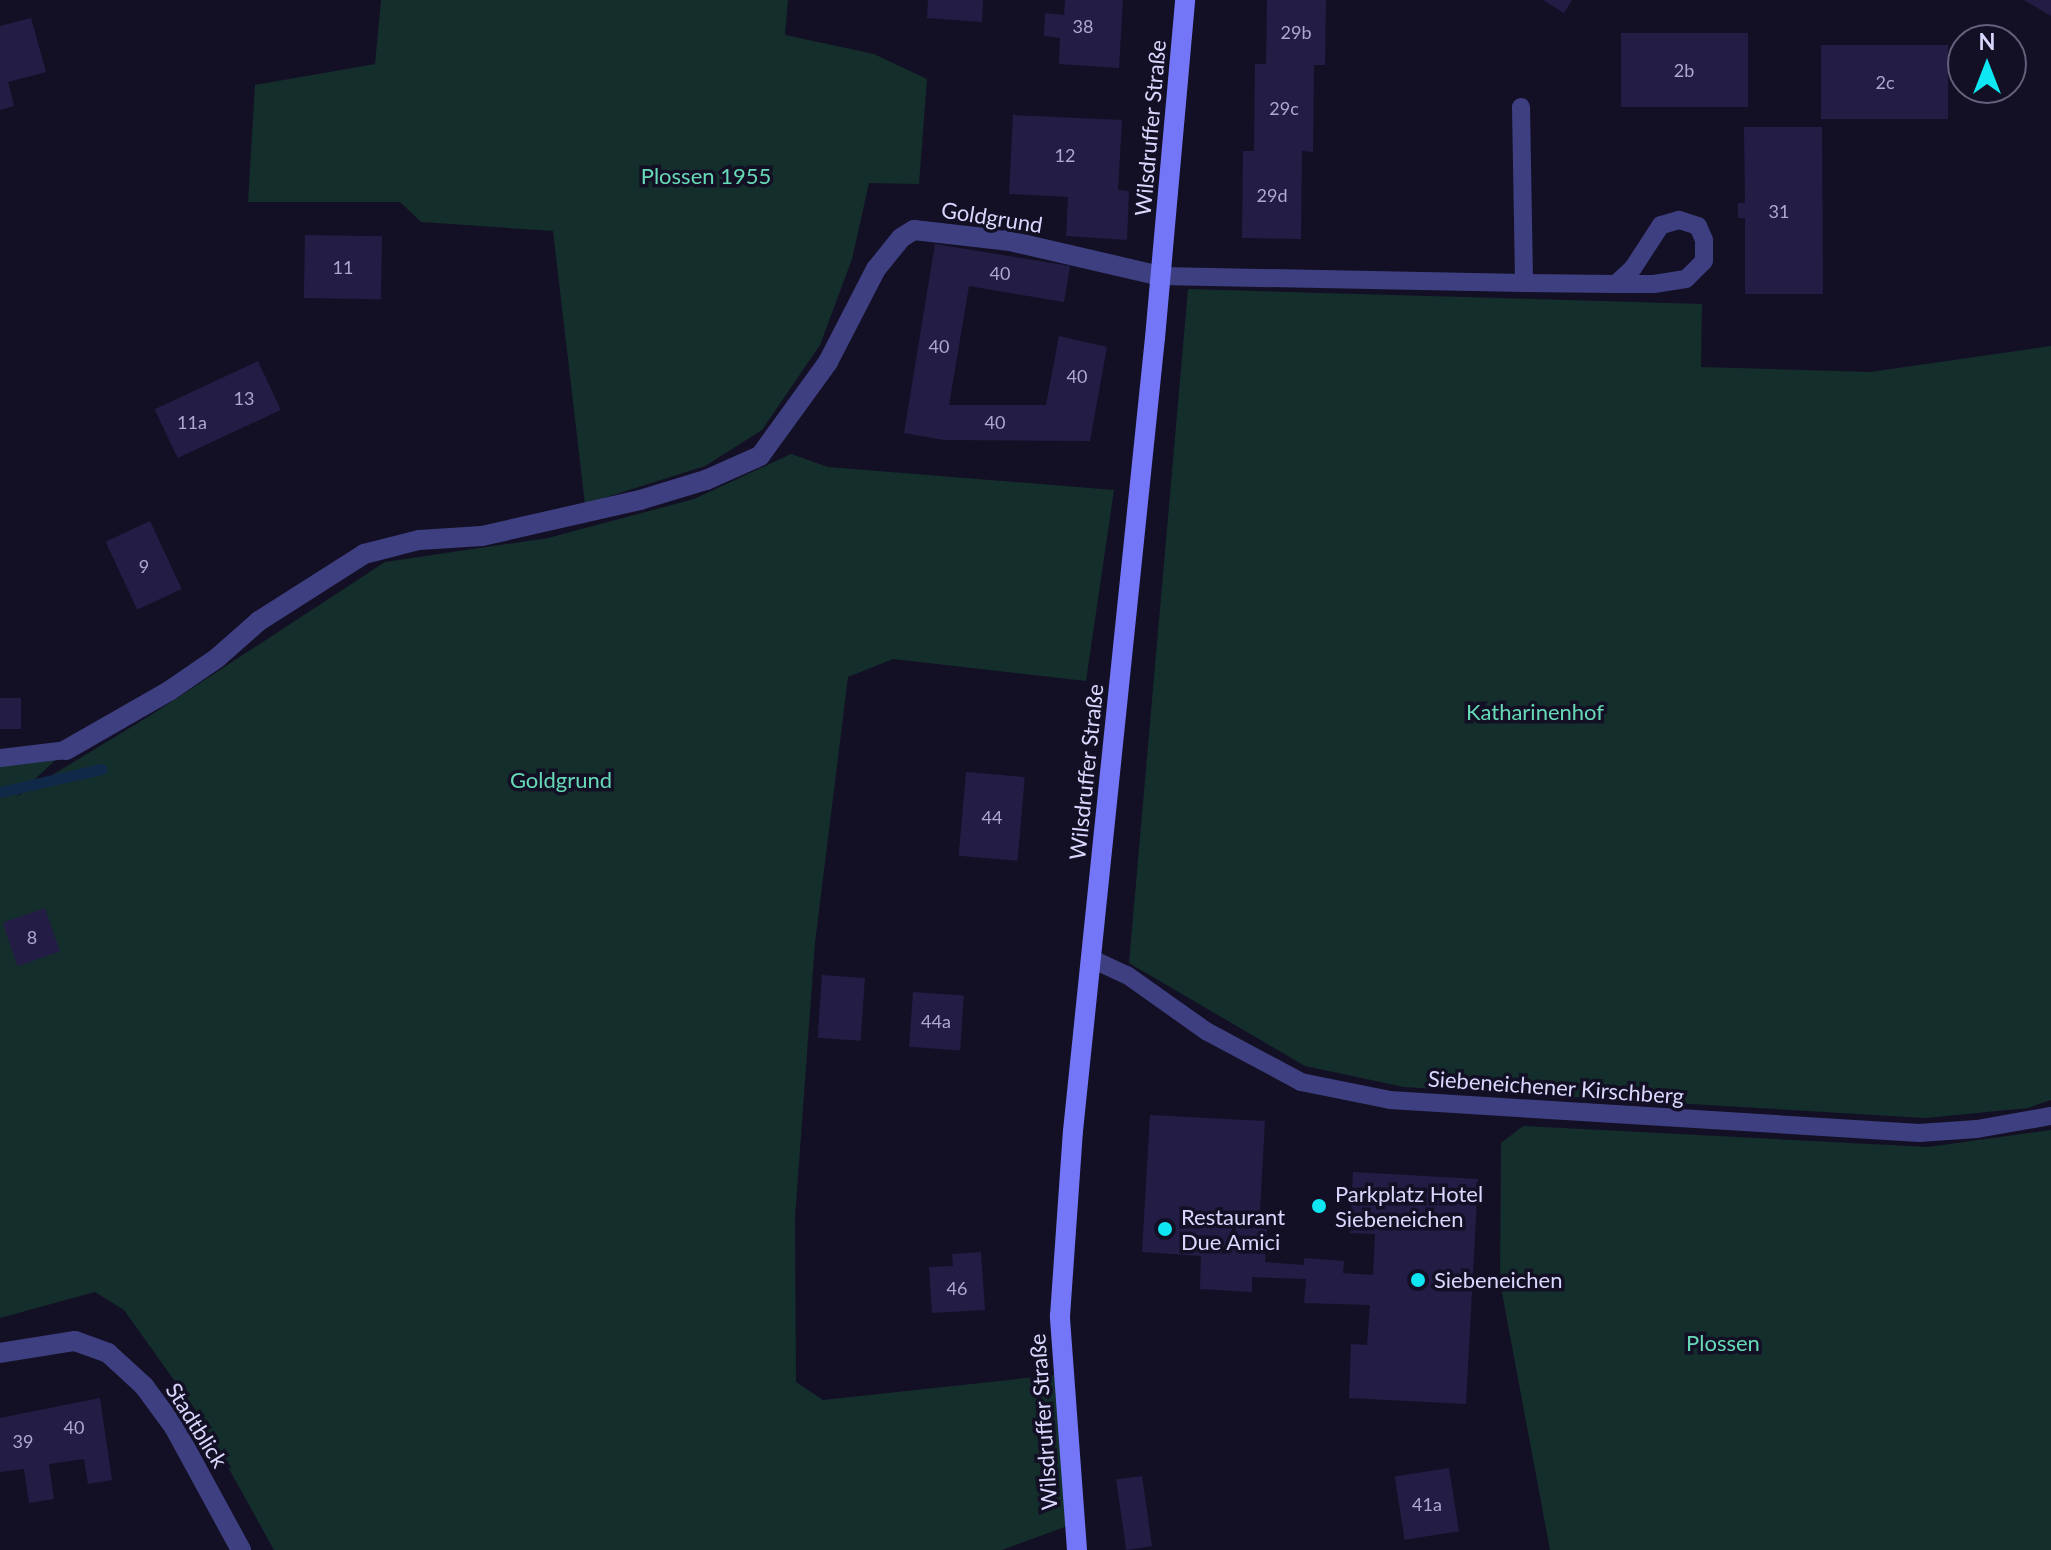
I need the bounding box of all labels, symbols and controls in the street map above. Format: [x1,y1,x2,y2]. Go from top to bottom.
house number: 38 [1073,15,1093,37]
house number: 29b [1281,21,1311,43]
north arrow [1947,24,2027,104]
text: N [1979,28,1995,55]
street label: Wilsdruffer Straße [1129,39,1171,217]
house number: 2b [1674,59,1694,81]
house number: 2c [1875,71,1895,93]
house number: 29c [1269,97,1299,119]
house number: 12 [1055,144,1075,166]
park label: Plossen 1955 [641,163,771,189]
house number: 29d [1257,184,1287,206]
street label: Goldgrund [939,196,1045,238]
house number: 31 [1769,200,1789,222]
house number: 11 [333,256,353,278]
house number: 40 [990,262,1010,284]
house number: 40 [929,335,949,357]
house number: 40 [1067,365,1087,387]
house number: 13 [234,387,254,409]
house number: 11a [177,411,207,433]
house number: 40 [985,411,1005,433]
house number: 9 [139,555,149,577]
street label: Wilsdruffer Straße [1064,682,1108,862]
park label: Katharinenhof [1466,699,1604,725]
park label: Goldgrund [510,767,612,793]
house number: 44 [982,806,1002,828]
house number: 8 [27,926,37,948]
house number: 44a [921,1010,951,1032]
street label: Siebeneichener Kirschberg [1427,1065,1685,1109]
place label: Parkplatz Hotel Siebeneichen [1335,1180,1483,1232]
marker: Parkplatz Hotel Siebeneichen [1310,1197,1328,1215]
place label: Restaurant Due Amici [1181,1203,1285,1254]
marker: Restaurant Due Amici [1156,1220,1174,1238]
place label: Siebeneichen [1434,1267,1563,1293]
marker: Siebeneichen [1409,1271,1427,1289]
house number: 46 [947,1277,967,1299]
park label: Plossen [1686,1330,1760,1356]
street label: Wilsdruffer Straße [1024,1333,1062,1511]
street label: Stadtblick [161,1378,233,1472]
house number: 40 [64,1416,84,1438]
house number: 39 [13,1430,33,1452]
house number: 41a [1412,1493,1442,1515]

